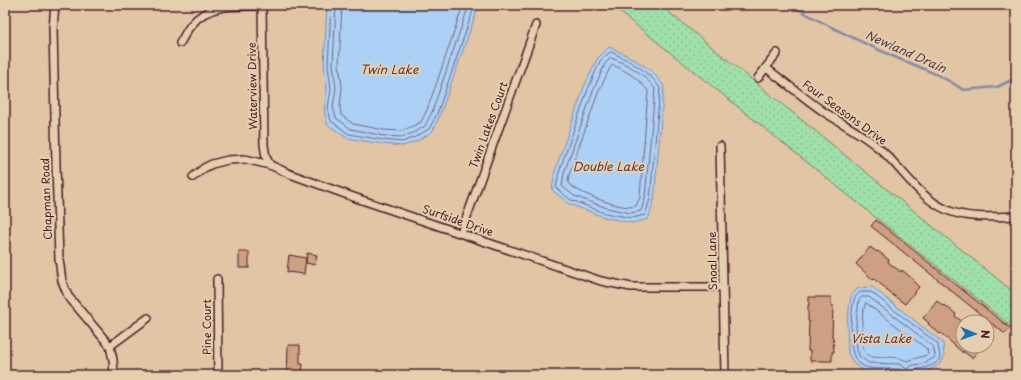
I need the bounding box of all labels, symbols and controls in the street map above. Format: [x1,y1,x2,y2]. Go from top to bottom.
water label: Newland Drain [863,25,950,77]
street label: Waterview Drive [243,42,261,130]
water label: Twin Lake [360,60,419,78]
street label: Four Seasons Drive [799,75,891,149]
street label: Twin Lakes Court [464,79,512,171]
water label: Double Lake [572,157,644,175]
street label: Chapman Road [36,158,56,240]
street label: Surfside Drive [420,200,496,240]
street label: Snoal Lane [703,231,721,291]
street label: Pine Court [198,299,215,355]
north arrow [955,314,995,354]
water label: Vista Lake [851,329,912,347]
text: N [977,330,994,339]

